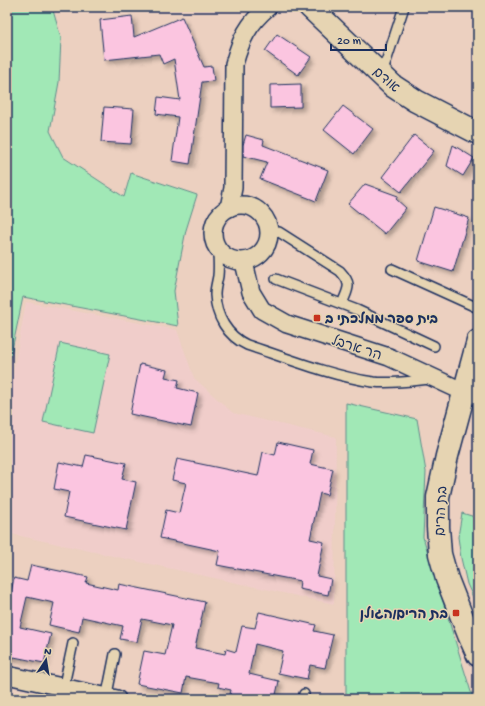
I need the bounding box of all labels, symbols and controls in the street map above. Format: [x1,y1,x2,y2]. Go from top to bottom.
scale bar [331,26,386,52]
text: 20 m [337,35,362,49]
street label: אודם [368,65,402,97]
place label: בית ספר ממלכתי ב [324,311,438,329]
marker: בית ספר ממלכתי ב [312,313,322,323]
street label: הר ארבל [329,332,384,365]
street label: בת הרים [433,486,452,537]
place label: בת הרים/הגולן [360,606,448,624]
marker: בת הרים/הגולן [451,608,461,618]
north arrow [26,640,66,680]
text: N [43,646,52,659]

